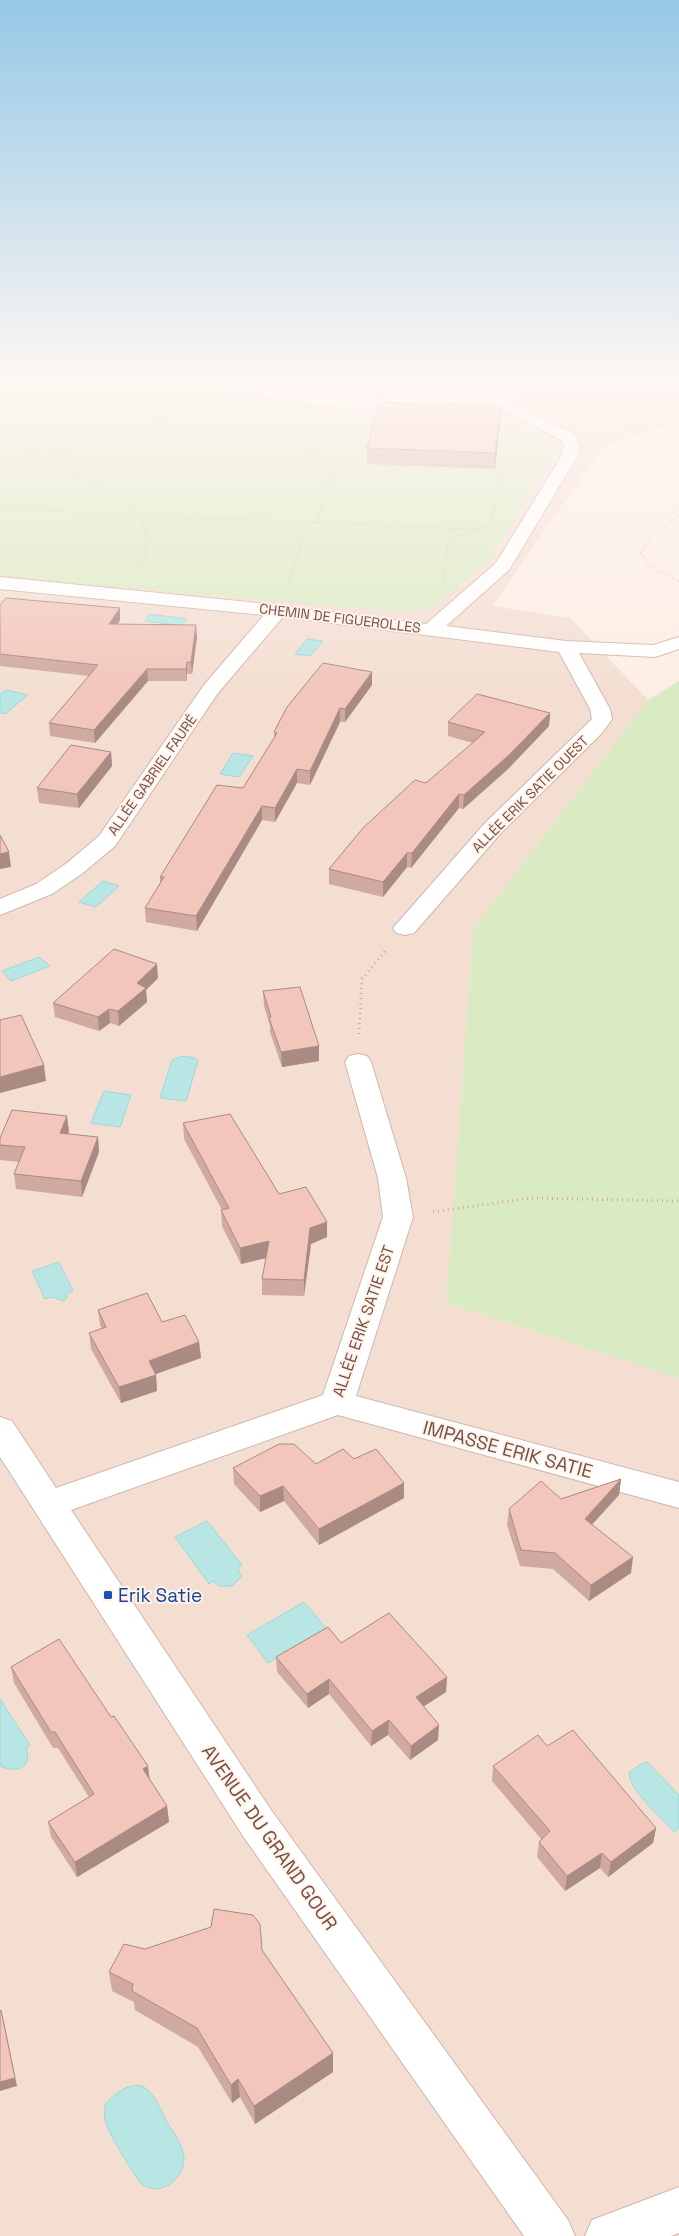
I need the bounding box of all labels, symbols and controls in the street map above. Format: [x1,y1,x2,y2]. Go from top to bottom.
street label: CHEMIN DE FIGUEROLLES [258,599,422,637]
street label: ALLÉE GABRIEL FAURÉ [103,711,201,839]
street label: ALLÉE ERIK SATIE OUEST [468,732,592,856]
street label: ALLÉE ERIK SATIE EST [328,1242,399,1400]
street label: IMPASSE ERIK SATIE [420,1415,595,1484]
place label: Erik Satie [118,1583,202,1608]
marker: Erik Satie [102,1589,114,1601]
street label: AVENUE DU GRAND GOUR [196,1740,343,1935]

